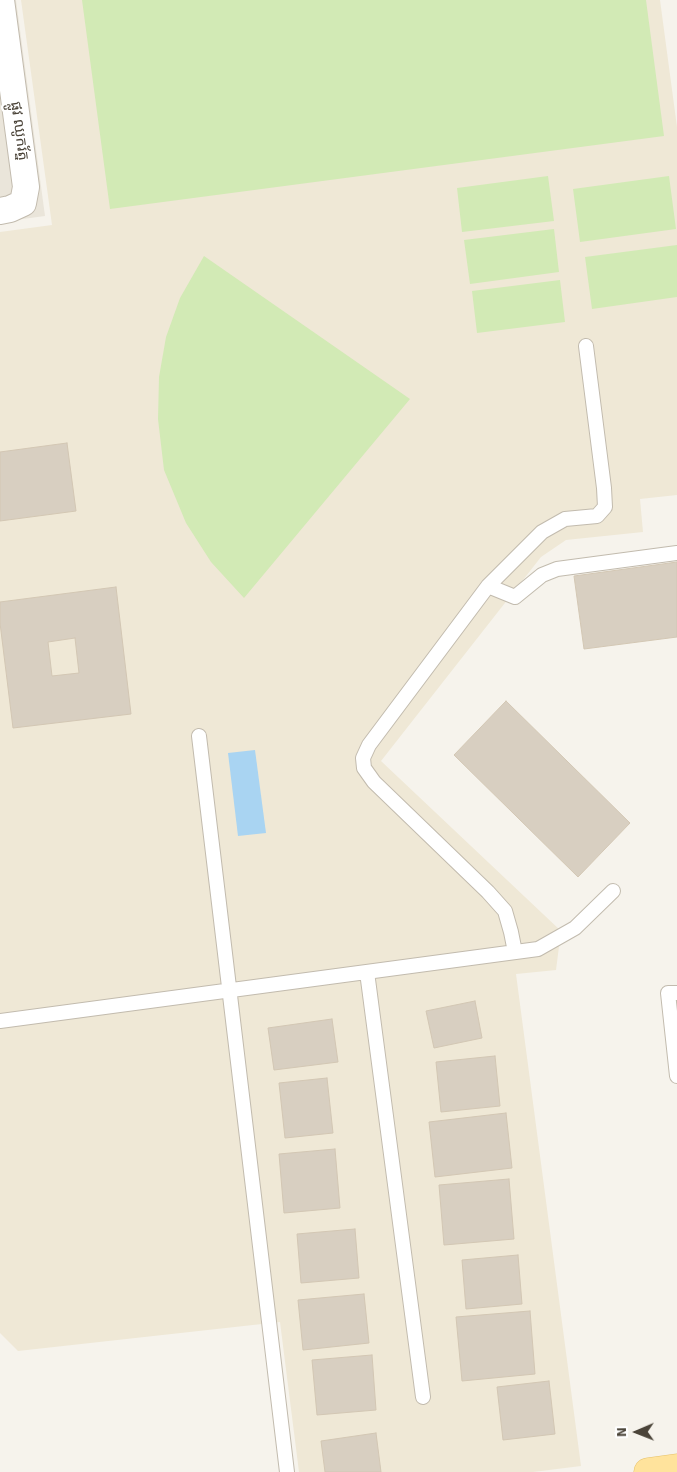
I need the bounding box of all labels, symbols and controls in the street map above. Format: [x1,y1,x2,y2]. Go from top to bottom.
street label: ផ្លូវ ឈូករ័ត្ន [6,100,32,162]
north arrow [612,1407,662,1457]
text: N [613,1427,630,1437]

